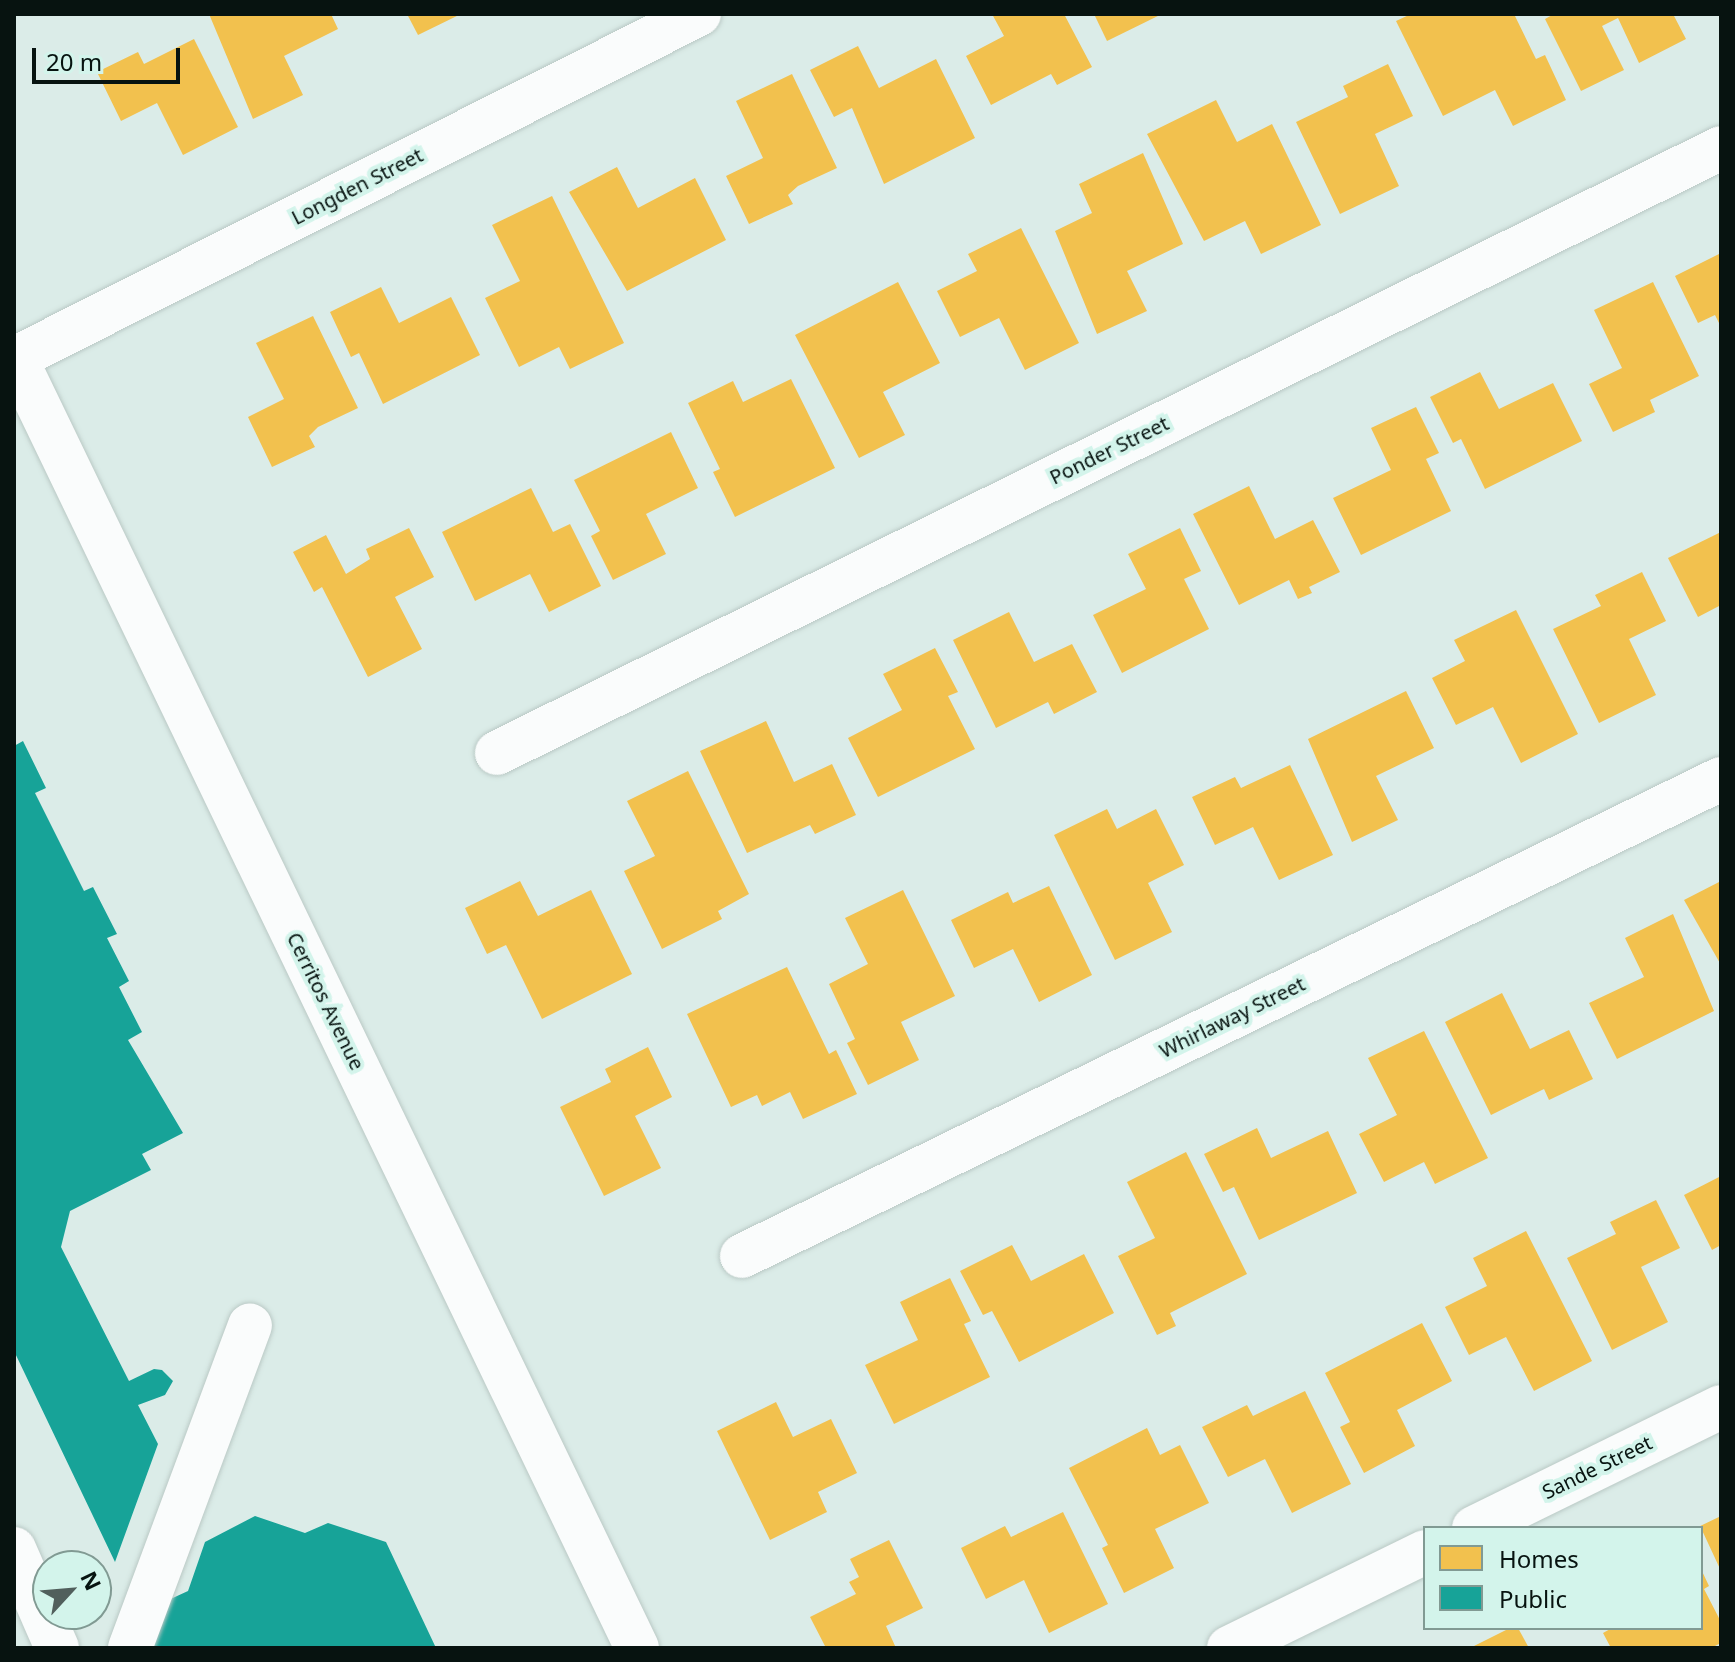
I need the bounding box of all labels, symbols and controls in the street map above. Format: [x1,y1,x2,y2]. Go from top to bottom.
scale bar [36,32,184,82]
text: 20 m [46,45,102,78]
street label: Longden Street [287,143,427,229]
street label: Ponder Street [1046,411,1172,489]
street label: Cerritos Avenue [282,928,370,1074]
street label: Whirlaway Street [1155,971,1309,1063]
street label: Sande Street [1538,1430,1656,1504]
legend [1423,1526,1703,1630]
text: Homes [1499,1542,1579,1575]
north arrow [32,1550,112,1630]
text: N [74,1566,109,1595]
text: Public [1499,1582,1567,1615]

